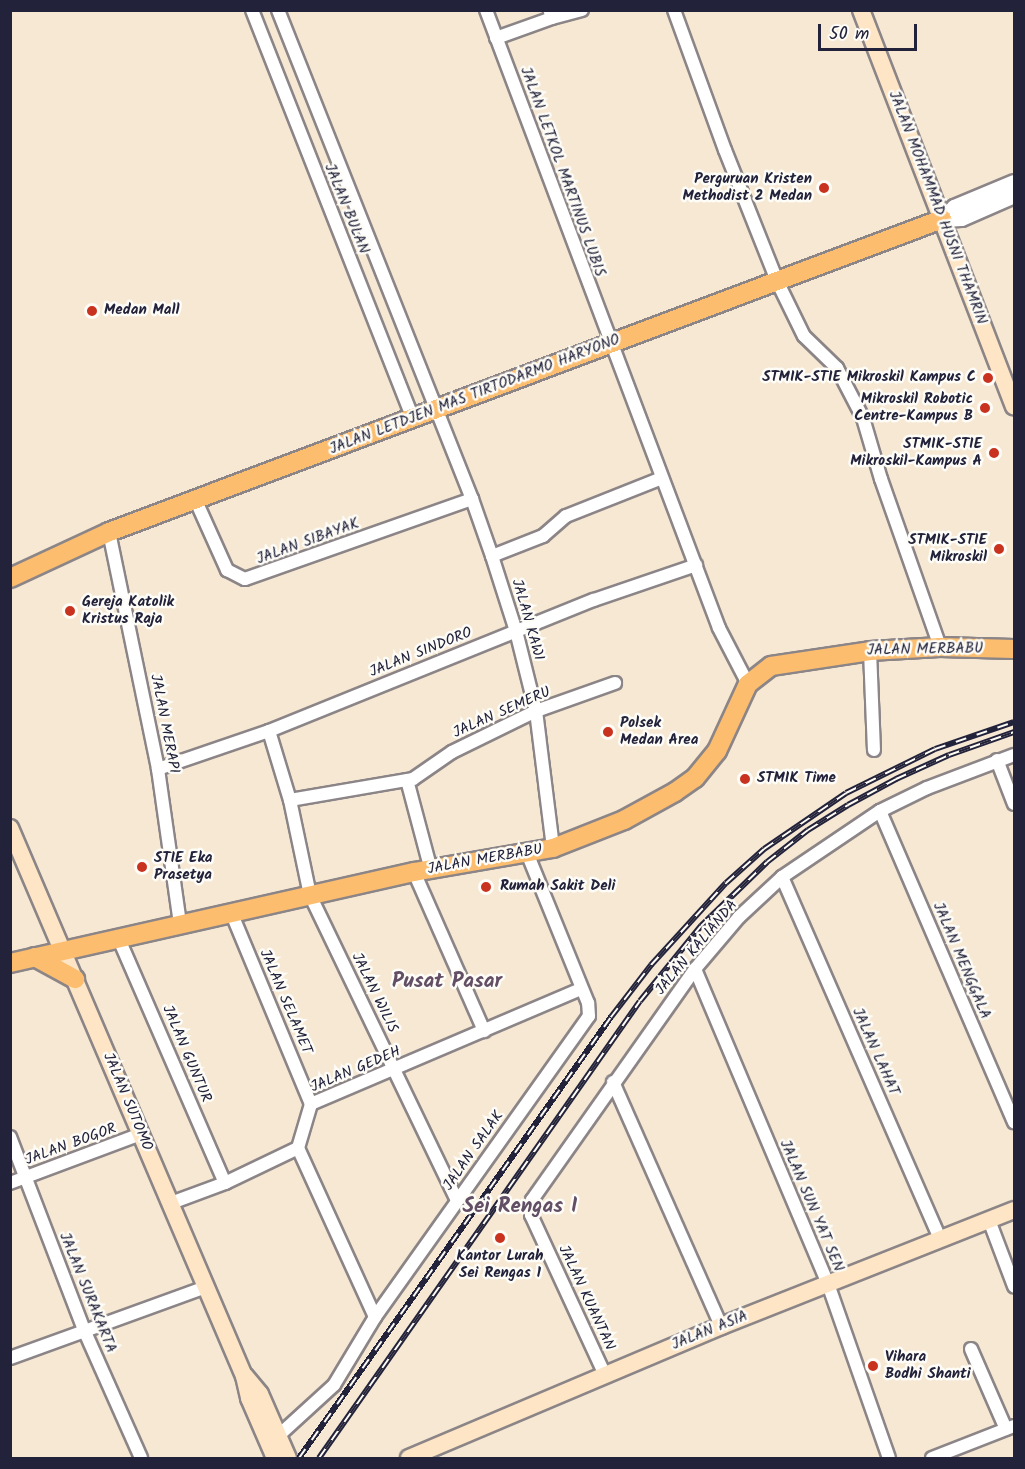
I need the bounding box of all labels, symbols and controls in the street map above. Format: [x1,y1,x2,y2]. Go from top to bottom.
scale bar [821,12,920,50]
text: 50 m [829,20,869,49]
street label: JALAN LETKOL MARTINUS LUBIS [516,65,608,279]
street label: JALAN MOHAMMAD HUSNI THAMRIN [884,89,990,327]
street label: JALAN BULAN [320,161,372,257]
place label: Perguruan Kristen Methodist 2 Medan [683,170,812,205]
marker: Perguruan Kristen Methodist 2 Medan [817,181,831,195]
place label: Medan Mall [104,302,179,320]
marker: Medan Mall [85,304,99,318]
street label: JALAN LETDJEN MAS TIRTODARMO HARYONO [327,331,623,459]
place label: STMIK-STIE Mikroskil Kampus C [762,369,976,387]
marker: STMIK-STIE Mikroskil Kampus C [981,371,995,385]
place label: Mikroskil Robotic Centre-Kampus B [854,390,973,425]
marker: Mikroskil Robotic Centre-Kampus B [978,401,992,415]
place label: STMIK-STIE Mikroskil-Kampus A [850,435,982,470]
marker: STMIK-STIE Mikroskil-Kampus A [987,446,1001,460]
street label: JALAN SIBAYAK [254,515,362,569]
place label: STMIK-STIE Mikroskil [908,531,987,566]
marker: STMIK-STIE Mikroskil [992,542,1006,556]
street label: JALAN KAWI [507,577,547,663]
place label: Gereja Katolik Kristus Raja [82,593,174,628]
marker: Gereja Katolik Kristus Raja [63,604,77,618]
street label: JALAN SINDORO [367,624,475,682]
street label: JALAN MERBABU [867,640,983,660]
street label: JALAN MERAPI [146,673,182,775]
street label: JALAN SEMERU [451,683,553,743]
place label: Polsek Medan Area [620,714,698,749]
marker: Polsek Medan Area [601,725,615,739]
place label: STMIK Time [757,770,836,788]
marker: STMIK Time [738,772,752,786]
street label: JALAN MERBABU [426,841,544,879]
place label: STIE Eka Prasetya [154,849,212,884]
marker: STIE Eka Prasetya [135,860,149,874]
marker: Rumah Sakit Deli [477,878,495,896]
place label: Rumah Sakit Deli [500,878,615,896]
street label: JALAN KALIANDA [652,897,742,999]
street label: JALAN MENGGALA [928,900,994,1022]
street label: JALAN SELAMET [255,947,315,1057]
street label: JALAN WILIS [347,950,401,1036]
district label: Pusat Pasar [392,969,502,995]
street label: JALAN GUNTUR [157,1003,215,1105]
street label: JALAN LAHAT [848,1005,902,1099]
street label: JALAN GEDEH [308,1043,404,1097]
street label: JALAN SUTOMO [98,1050,156,1154]
street label: JALAN SALAK [440,1108,508,1194]
street label: JALAN BOGOR [23,1120,119,1170]
street label: JALAN SUN YAT SEN [775,1137,847,1275]
district label: Sei Rengas I [462,1194,578,1220]
street label: JALAN SURAKARTA [55,1230,119,1356]
marker: Kantor Lurah Sei Rengas 1 [493,1231,507,1245]
street label: JALAN KUANTAN [554,1243,618,1353]
place label: Kantor Lurah Sei Rengas 1 [457,1247,543,1282]
street label: JALAN ASIA [669,1308,751,1354]
place label: Vihara Bodhi Shanti [885,1348,971,1383]
marker: Vihara Bodhi Shanti [866,1359,880,1373]

